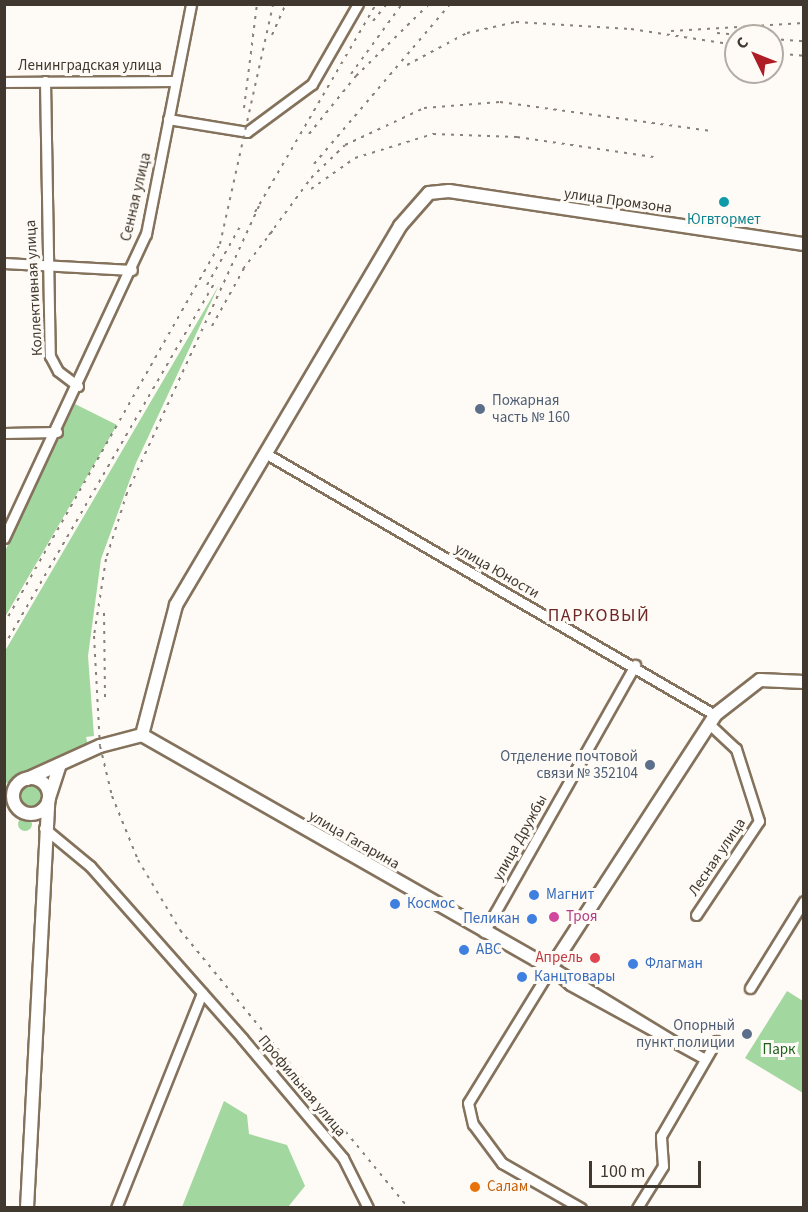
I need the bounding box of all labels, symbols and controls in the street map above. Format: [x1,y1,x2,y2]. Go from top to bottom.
north arrow [724,24,784,84]
text: С [731,32,754,54]
street label: Ленинградская улица [18,57,162,75]
street label: Сенная улица [117,151,155,243]
street label: улица Промзона [563,185,673,217]
marker: Югвтормет [717,195,731,209]
place label: Югвтормет [687,211,761,229]
street label: Коллективная улица [21,219,47,357]
place label: Пожарная часть № 160 [492,391,570,426]
marker: Пожарная часть № 160 [473,402,487,416]
street label: улица Юности [452,540,542,602]
district label: ПАРКОВЫЙ [548,605,650,627]
place label: Отделение почтовой связи № 352104 [500,747,638,782]
marker: Отделение почтовой связи № 352104 [643,758,657,772]
street label: улица Дружбы [489,792,551,884]
street label: улица Гагарина [305,807,403,873]
street label: Лесная улица [684,815,750,899]
place label: Магнит [546,886,594,904]
marker: Магнит [527,888,541,902]
place label: Космос [407,895,455,913]
marker: Космос [388,897,402,911]
place label: Троя [566,908,597,926]
place label: Пеликан [463,910,520,928]
marker: Троя [547,910,561,924]
marker: Пеликан [525,912,539,926]
place label: ABC [476,941,502,959]
marker: ABC [457,943,471,957]
place label: Апрель [535,949,583,967]
marker: Апрель [588,951,602,965]
place label: Флагман [645,955,703,973]
marker: Флагман [626,957,640,971]
place label: Канцтовары [534,968,615,986]
marker: Канцтовары [515,970,529,984]
place label: Опорный пункт полиции [636,1016,735,1051]
marker: Опорный пункт полиции [740,1027,754,1041]
street label: Профильная улица [254,1032,350,1140]
park label: Парк [763,1041,795,1059]
scale bar [592,1149,704,1187]
text: 100 m [600,1159,645,1184]
place label: Салам [487,1178,528,1196]
marker: Салам [468,1180,482,1194]

